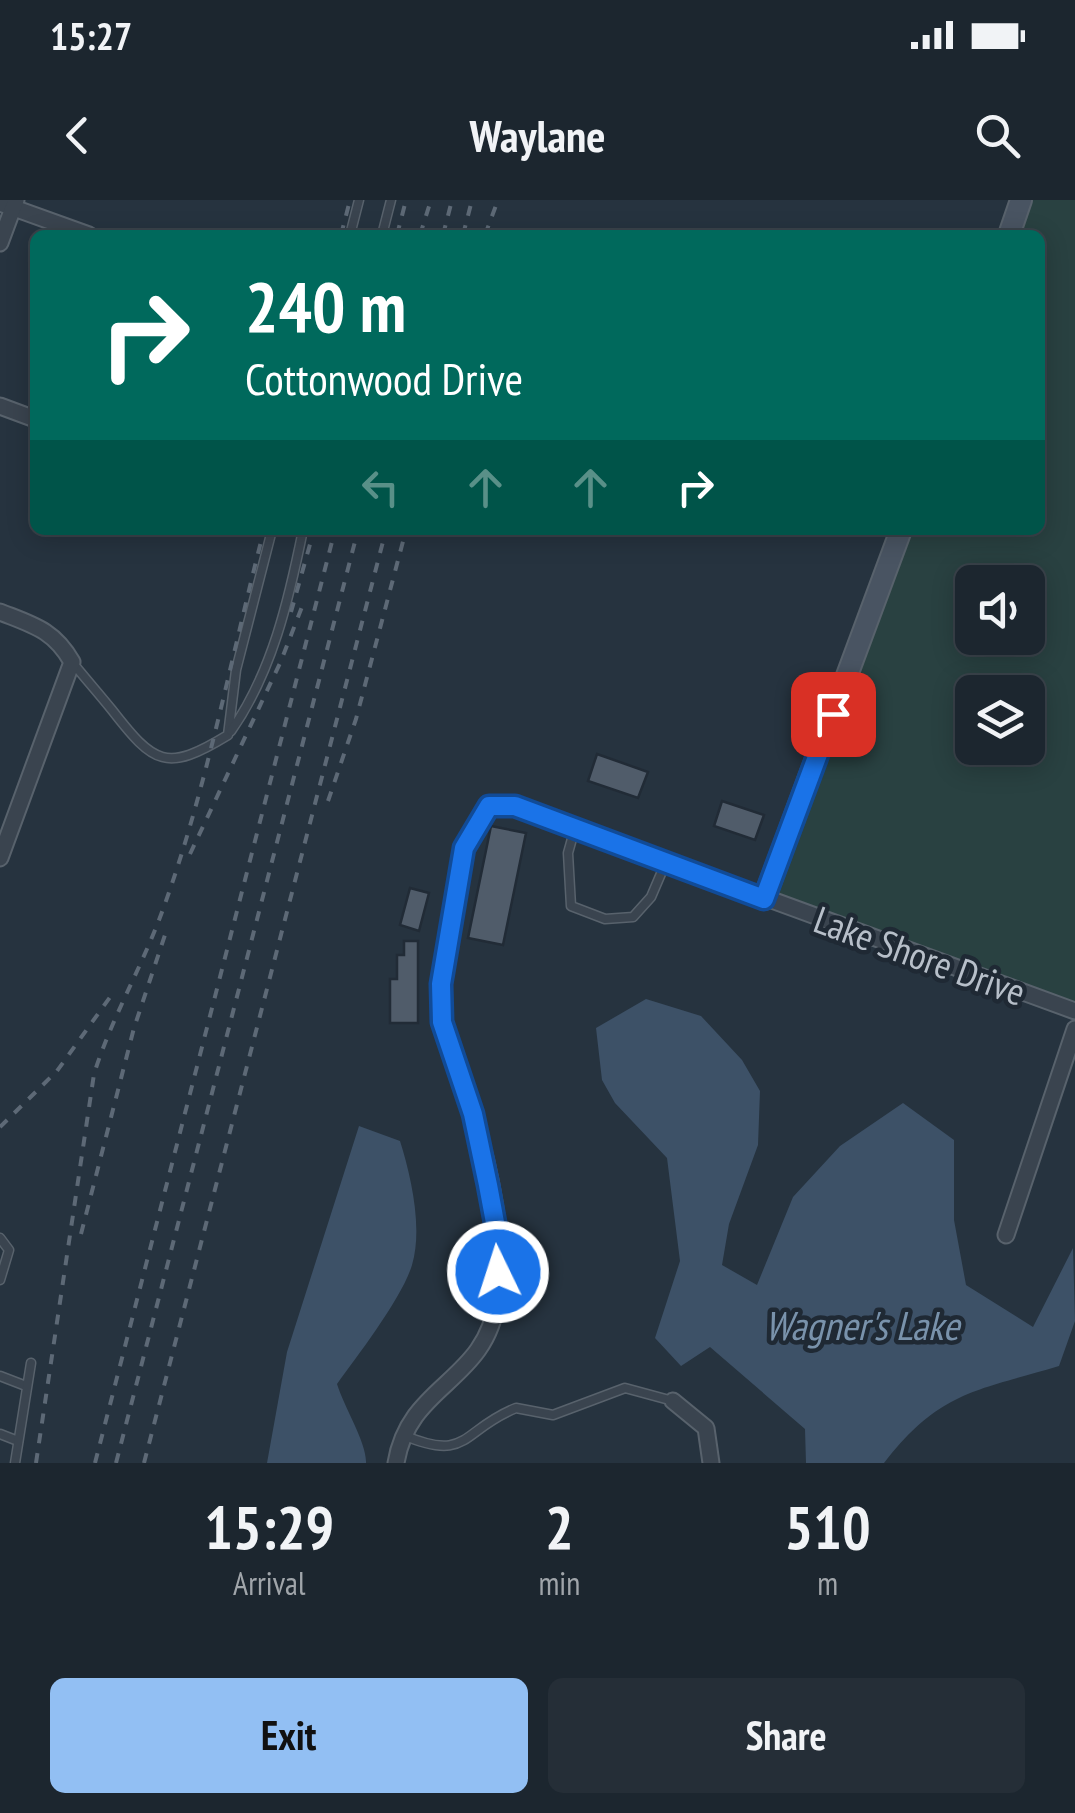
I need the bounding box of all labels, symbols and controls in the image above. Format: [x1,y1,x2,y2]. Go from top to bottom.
text: 15:27 [50,11,132,60]
text: Waylane [470,106,606,164]
icon: back [50,108,105,163]
icon: search [970,108,1025,163]
text: 240 m [245,261,406,351]
icon: right [80,270,210,400]
text: Cottonwood Drive [245,349,523,407]
icon: left [353,460,408,515]
icon: ahead [458,460,513,515]
icon: ahead [563,460,618,515]
icon: right [668,460,723,515]
map controls [955,565,1045,765]
button: sound [955,565,1045,655]
pin [791,672,876,757]
button: layers [955,675,1045,765]
icon: arrive [806,687,861,742]
street label: Lake Shore Drive [808,894,1032,1016]
position arrow [446,1220,550,1324]
water label: Wagner's Lake [765,1299,962,1351]
text: 15:29 [204,1488,334,1566]
text: 2 [545,1488,574,1566]
text: 510 [785,1488,871,1566]
text: Arrival [233,1562,305,1604]
text: min [538,1562,580,1604]
text: m [817,1562,838,1604]
button: Exit [50,1678,528,1793]
button: Share [548,1678,1025,1793]

